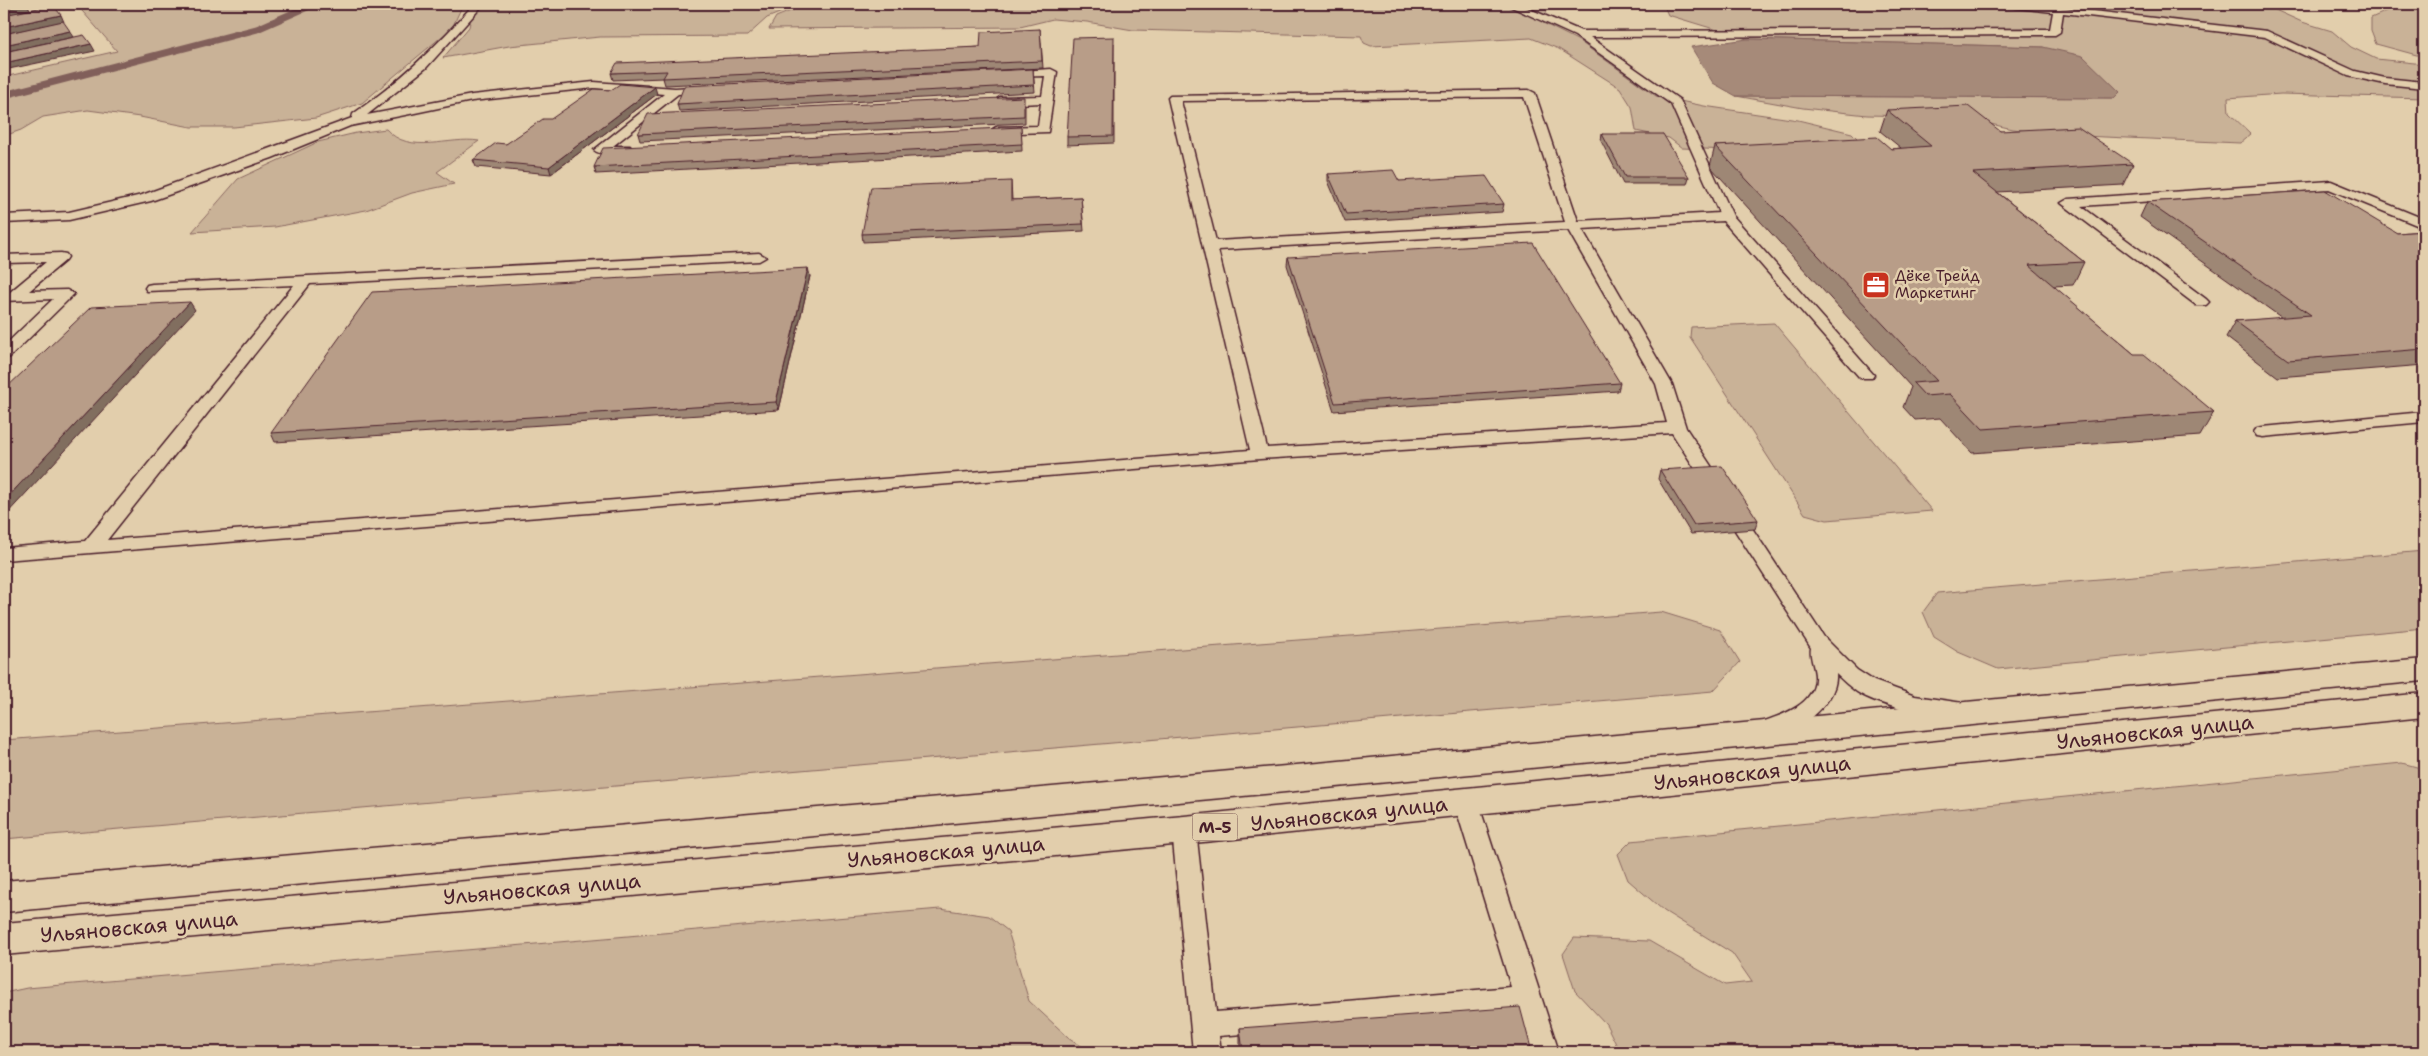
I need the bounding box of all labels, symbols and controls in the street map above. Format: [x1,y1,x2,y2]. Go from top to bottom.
place label: Дёке Трейд Маркетинг [1895,266,1980,303]
office icon: Дёке Трейд Маркетинг [1861,270,1891,300]
street label: Ульяновская улица [2055,708,2255,756]
street label: Ульяновская улица [1652,749,1852,797]
street label: Ульяновская улица [1249,790,1449,838]
road number: М-5 [1192,814,1238,840]
street label: Ульяновская улица [846,829,1046,875]
street label: Ульяновская улица [442,866,642,912]
street label: Ульяновская улица [39,904,239,950]

